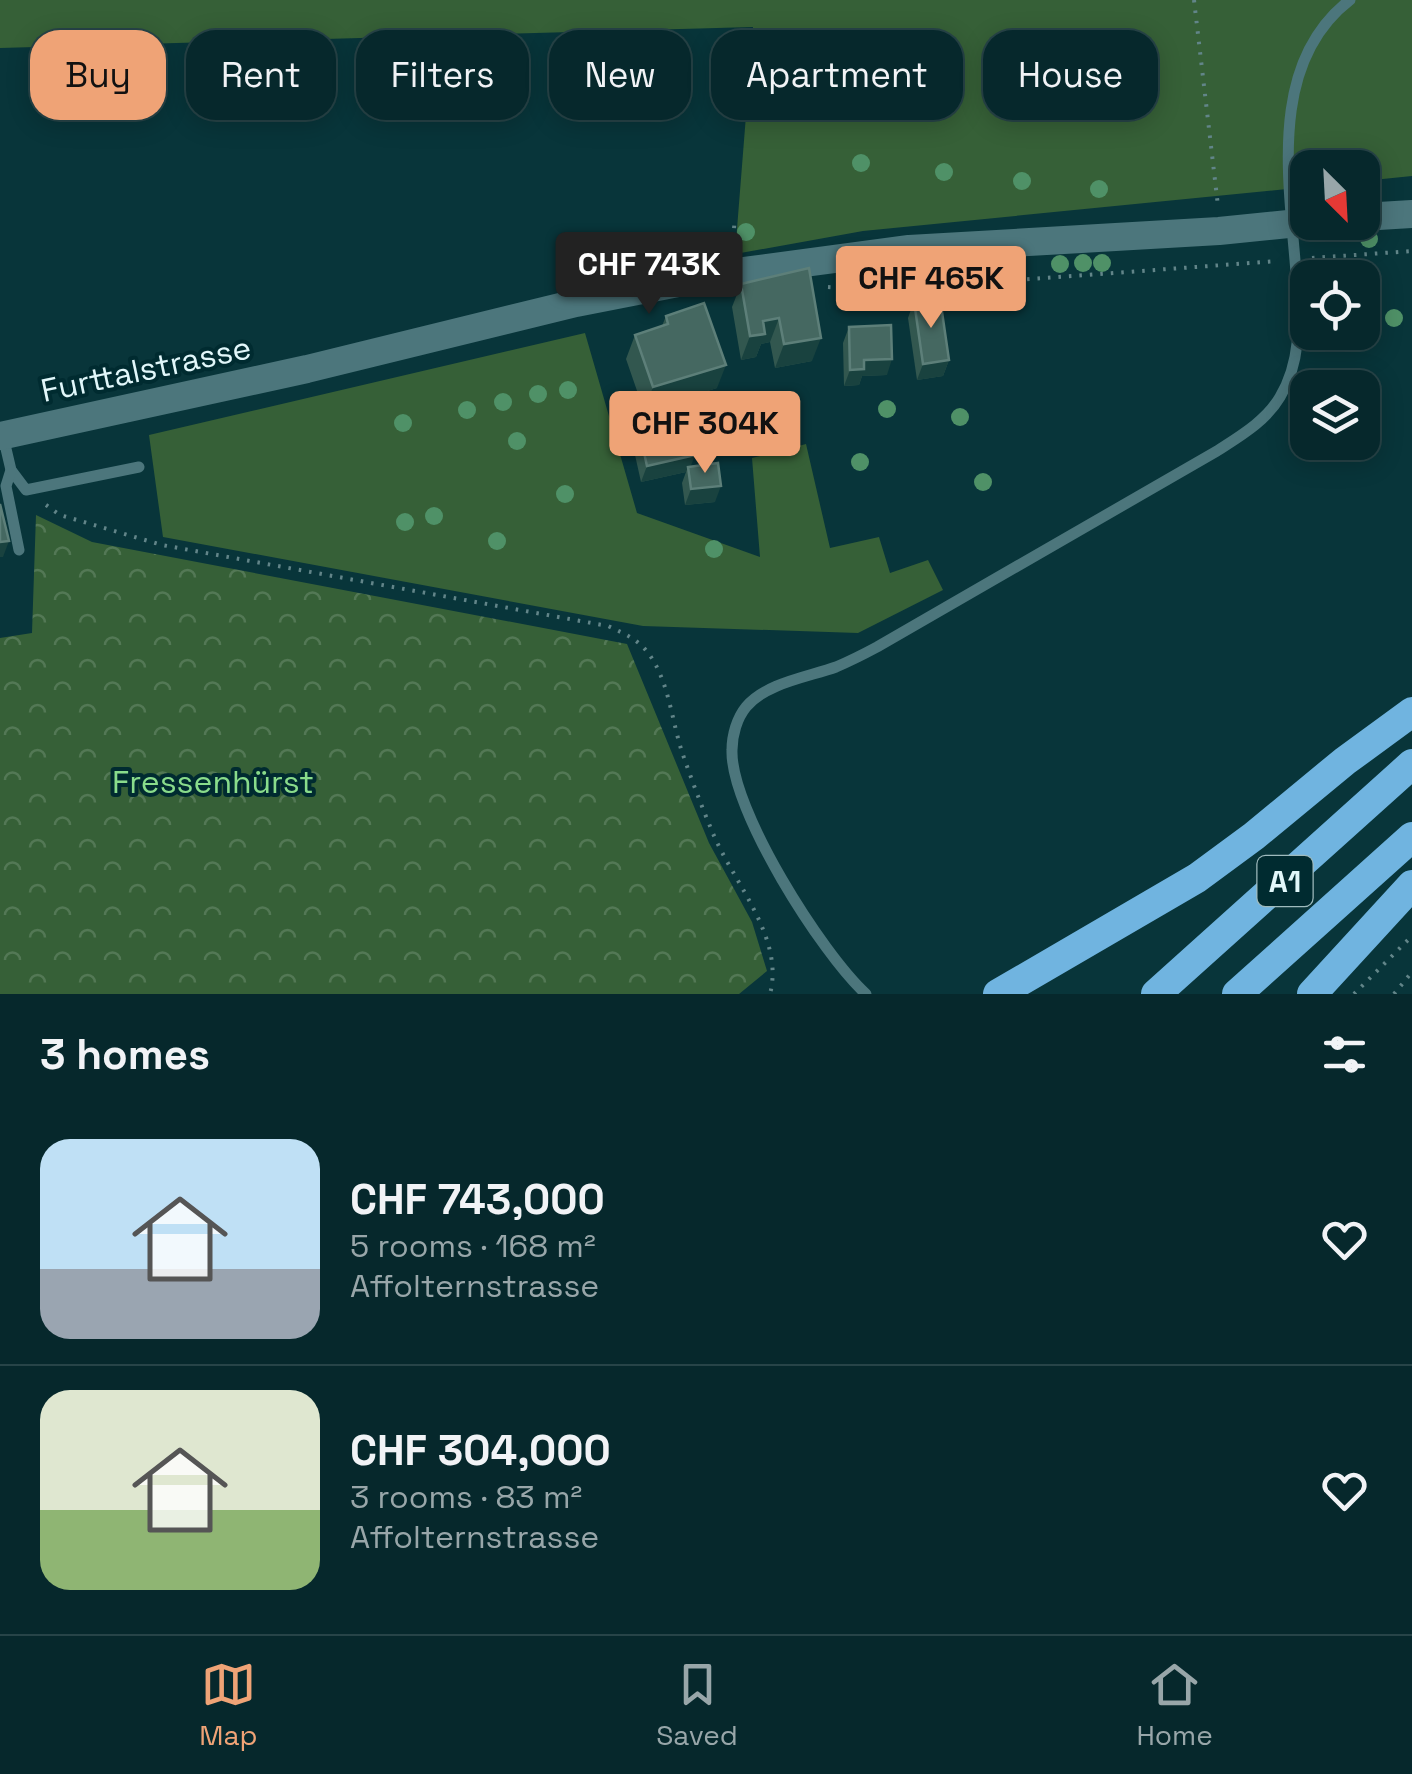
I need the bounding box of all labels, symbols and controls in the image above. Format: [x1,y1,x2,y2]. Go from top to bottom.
chip: Buy [30,30,166,120]
chip: Rent [186,30,336,120]
chip: Filters [356,30,529,120]
chip: New [549,30,691,120]
chip: Apartment [711,30,963,120]
chip: House [983,30,1158,120]
north arrow [1290,150,1380,240]
map controls [1290,150,1380,460]
pin: CHF 743K [546,232,752,317]
text: CHF 743K [578,244,720,284]
pin: CHF 465K [828,246,1034,331]
text: CHF 465K [858,258,1004,298]
button: locate [1290,260,1380,350]
street label: Furttalstrasse [37,327,255,411]
button: layers [1290,370,1380,460]
pin: CHF 304K [602,391,808,476]
text: CHF 304K [631,403,779,443]
park label: Fressenhürst [112,762,314,802]
road number: A1 [1258,856,1312,906]
icon: filters [1317,1027,1372,1082]
text: 3 homes [40,1028,210,1081]
text: CHF 743,000 [350,1173,605,1226]
icon: home [120,1179,240,1299]
icon: heart [1317,1212,1372,1267]
text: 5 rooms · 168 m² [350,1226,596,1266]
text: Affolternstrasse [350,1266,599,1306]
text: CHF 304,000 [350,1424,611,1477]
icon: home [120,1430,240,1550]
icon: heart [1317,1463,1372,1518]
text: 3 rooms · 83 m² [350,1477,582,1517]
text: Affolternstrasse [350,1517,599,1557]
tab: Map [199,1657,258,1753]
tab: Saved [656,1657,738,1753]
tab: Home [1136,1657,1213,1753]

